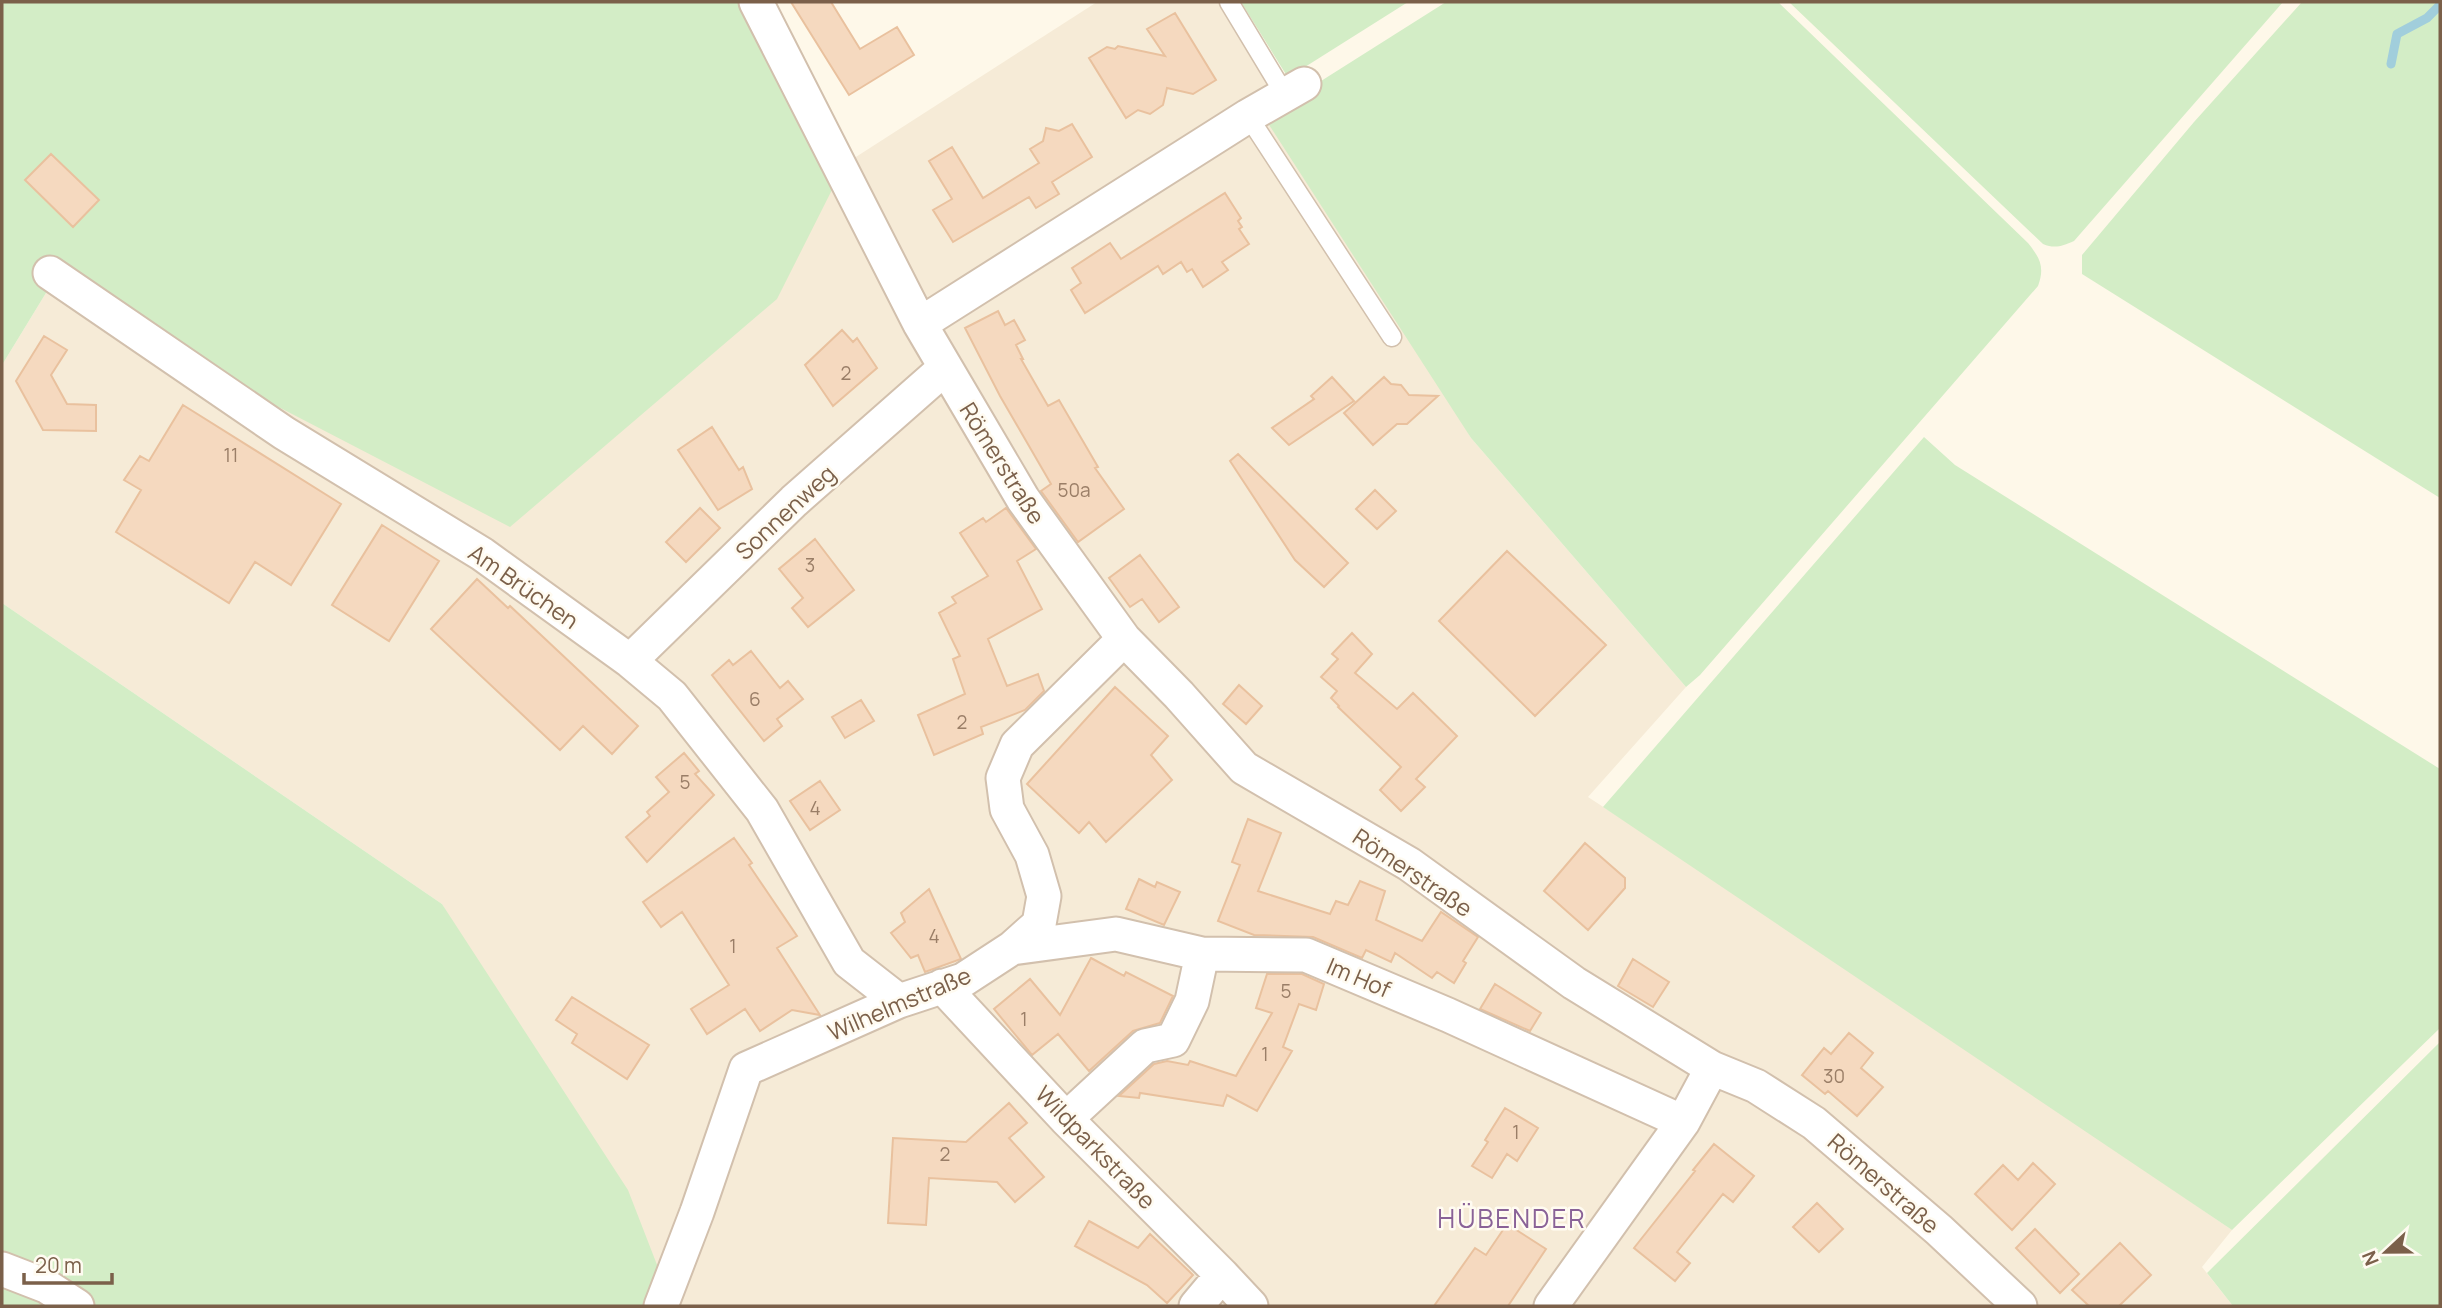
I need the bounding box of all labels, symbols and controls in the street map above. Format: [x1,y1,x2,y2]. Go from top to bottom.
house number: 2 [841,360,851,386]
street label: Römerstraße [953,396,1053,530]
house number: 11 [224,442,238,468]
street label: Sonnenweg [728,457,842,567]
house number: 50a [1057,477,1091,503]
street label: Am Brüchen [462,536,586,636]
house number: 3 [805,552,815,578]
house number: 6 [749,686,761,712]
house number: 2 [957,709,967,735]
house number: 5 [680,769,691,795]
house number: 4 [809,795,821,821]
street label: Römerstraße [1347,820,1479,924]
house number: 4 [928,923,940,949]
house number: 1 [729,933,737,959]
street label: Im Hof [1322,949,1396,1005]
street label: Wilhelmstraße [822,958,976,1048]
house number: 5 [1281,978,1292,1004]
house number: 1 [1020,1006,1028,1032]
house number: 1 [1261,1041,1269,1067]
house number: 30 [1823,1063,1845,1089]
street label: Wildparkstraße [1029,1078,1163,1216]
house number: 1 [1512,1119,1520,1145]
street label: Römerstraße [1821,1126,1947,1240]
house number: 2 [940,1141,950,1167]
district label: HÜBENDER [1437,1200,1587,1236]
north arrow [2351,1217,2421,1287]
scale bar [24,1242,112,1286]
text: N [2356,1247,2385,1270]
text: 20 m [35,1251,82,1279]

